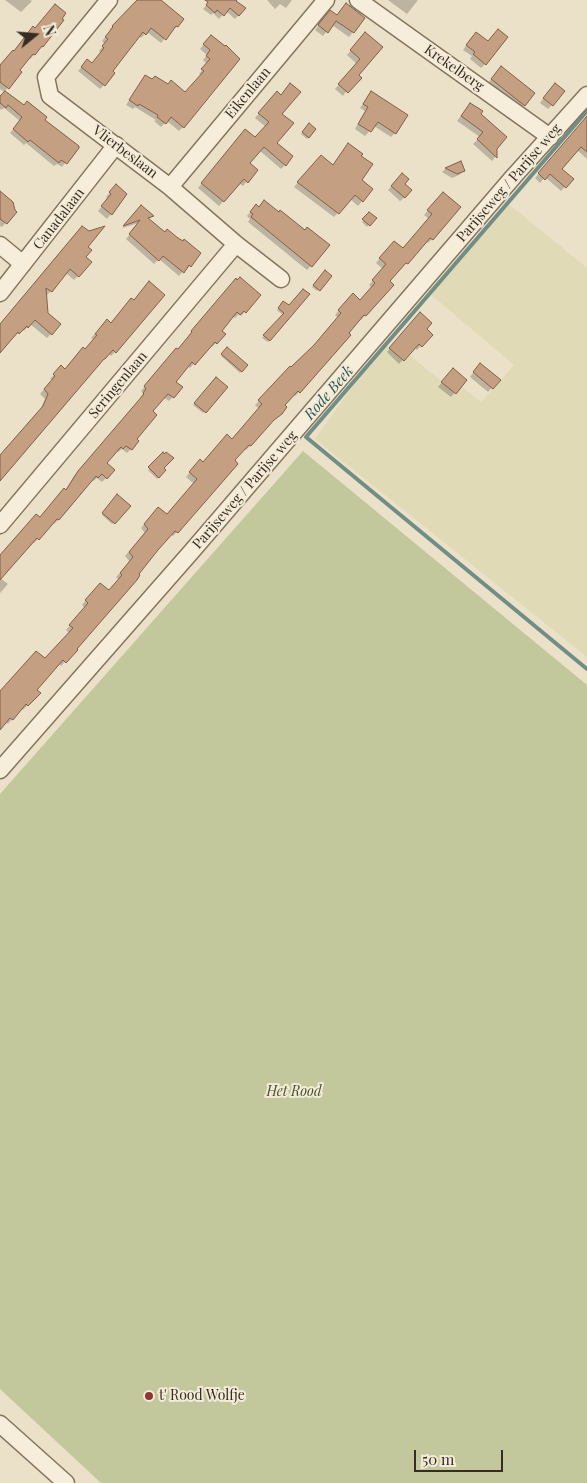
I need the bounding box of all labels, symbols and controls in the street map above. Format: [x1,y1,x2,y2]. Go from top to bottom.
north arrow [10,10,60,60]
text: N [39,23,60,38]
street label: Krekelberg [421,41,487,95]
street label: Eikenlaan [222,64,274,122]
street label: Parijseweg / Parijse weg [453,121,565,245]
street label: Vlierbeslaan [89,122,161,182]
street label: Canadalaan [30,185,88,253]
street label: Seringenlaan [85,348,151,422]
water label: Rode Beek [301,362,357,424]
street label: Parijseweg / Parijse weg [189,428,301,552]
park label: Het Rood [266,1084,322,1100]
place label: t' Rood Wolfje [159,1388,245,1404]
marker: t' Rood Wolfje [143,1390,155,1402]
scale bar [417,1440,506,1472]
text: 50 m [422,1449,454,1469]

